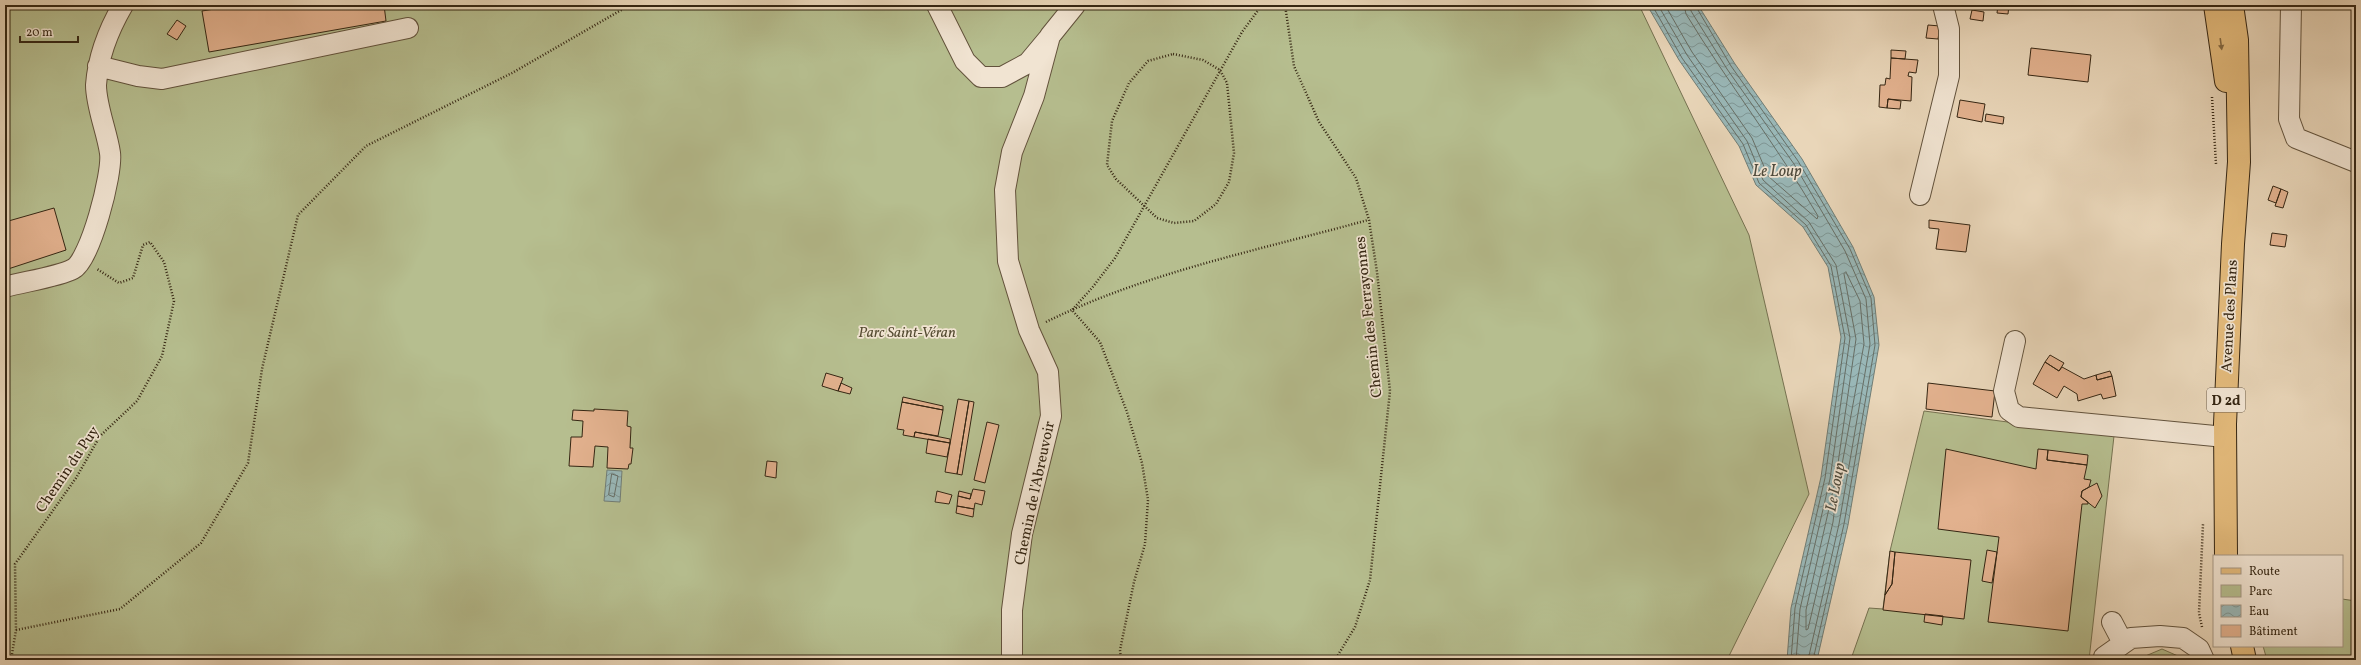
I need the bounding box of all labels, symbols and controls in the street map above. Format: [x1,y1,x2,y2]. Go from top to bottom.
scale bar [20,18,78,44]
text: 20 m [26,25,53,41]
one-way arrow [2218,38,2224,50]
water label: Le Loup [1752,161,1802,183]
street label: Chemin des Ferrayonnes [1351,235,1388,399]
street label: Avenue des Plans [2217,259,2244,373]
park label: Parc Saint-Véran [858,323,956,344]
road number: D 2d [2207,388,2245,412]
street label: Chemin de l'Abreuvoir [1010,419,1061,567]
street label: Chemin du Puy [31,422,105,517]
water label: Le Loup [1820,461,1852,514]
legend [2213,555,2343,647]
text: Route [2249,564,2280,580]
text: Parc [2249,584,2272,600]
text: Eau [2249,604,2269,620]
text: Bâtiment [2249,624,2298,640]

